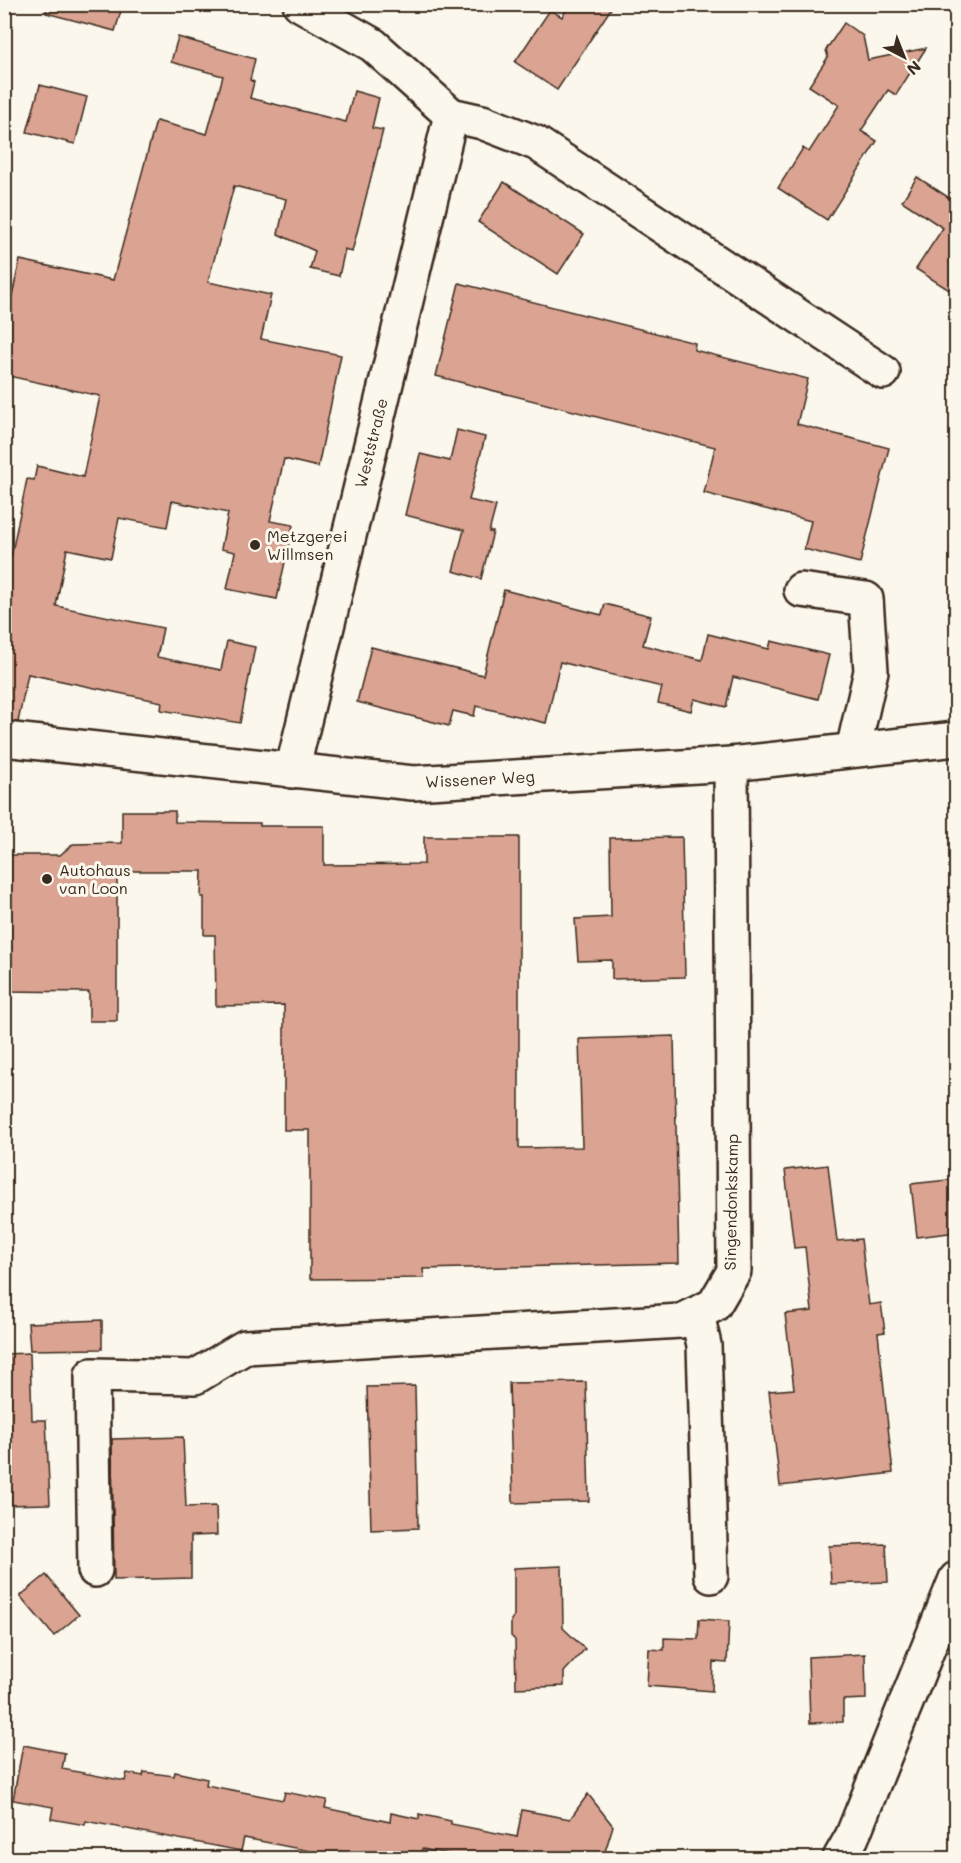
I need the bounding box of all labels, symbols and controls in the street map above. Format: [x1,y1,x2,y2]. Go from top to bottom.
north arrow [874,27,934,87]
text: N [903,57,926,80]
street label: Weststraße [349,396,392,490]
place label: Metzgerei Willmsen [267,525,348,564]
marker: Metzgerei Willmsen [248,538,262,552]
street label: Wissener Weg [425,765,535,792]
place label: Autohaus van Loon [59,859,131,898]
marker: Autohaus van Loon [40,872,54,886]
street label: Singendonkskamp [719,1133,742,1271]

